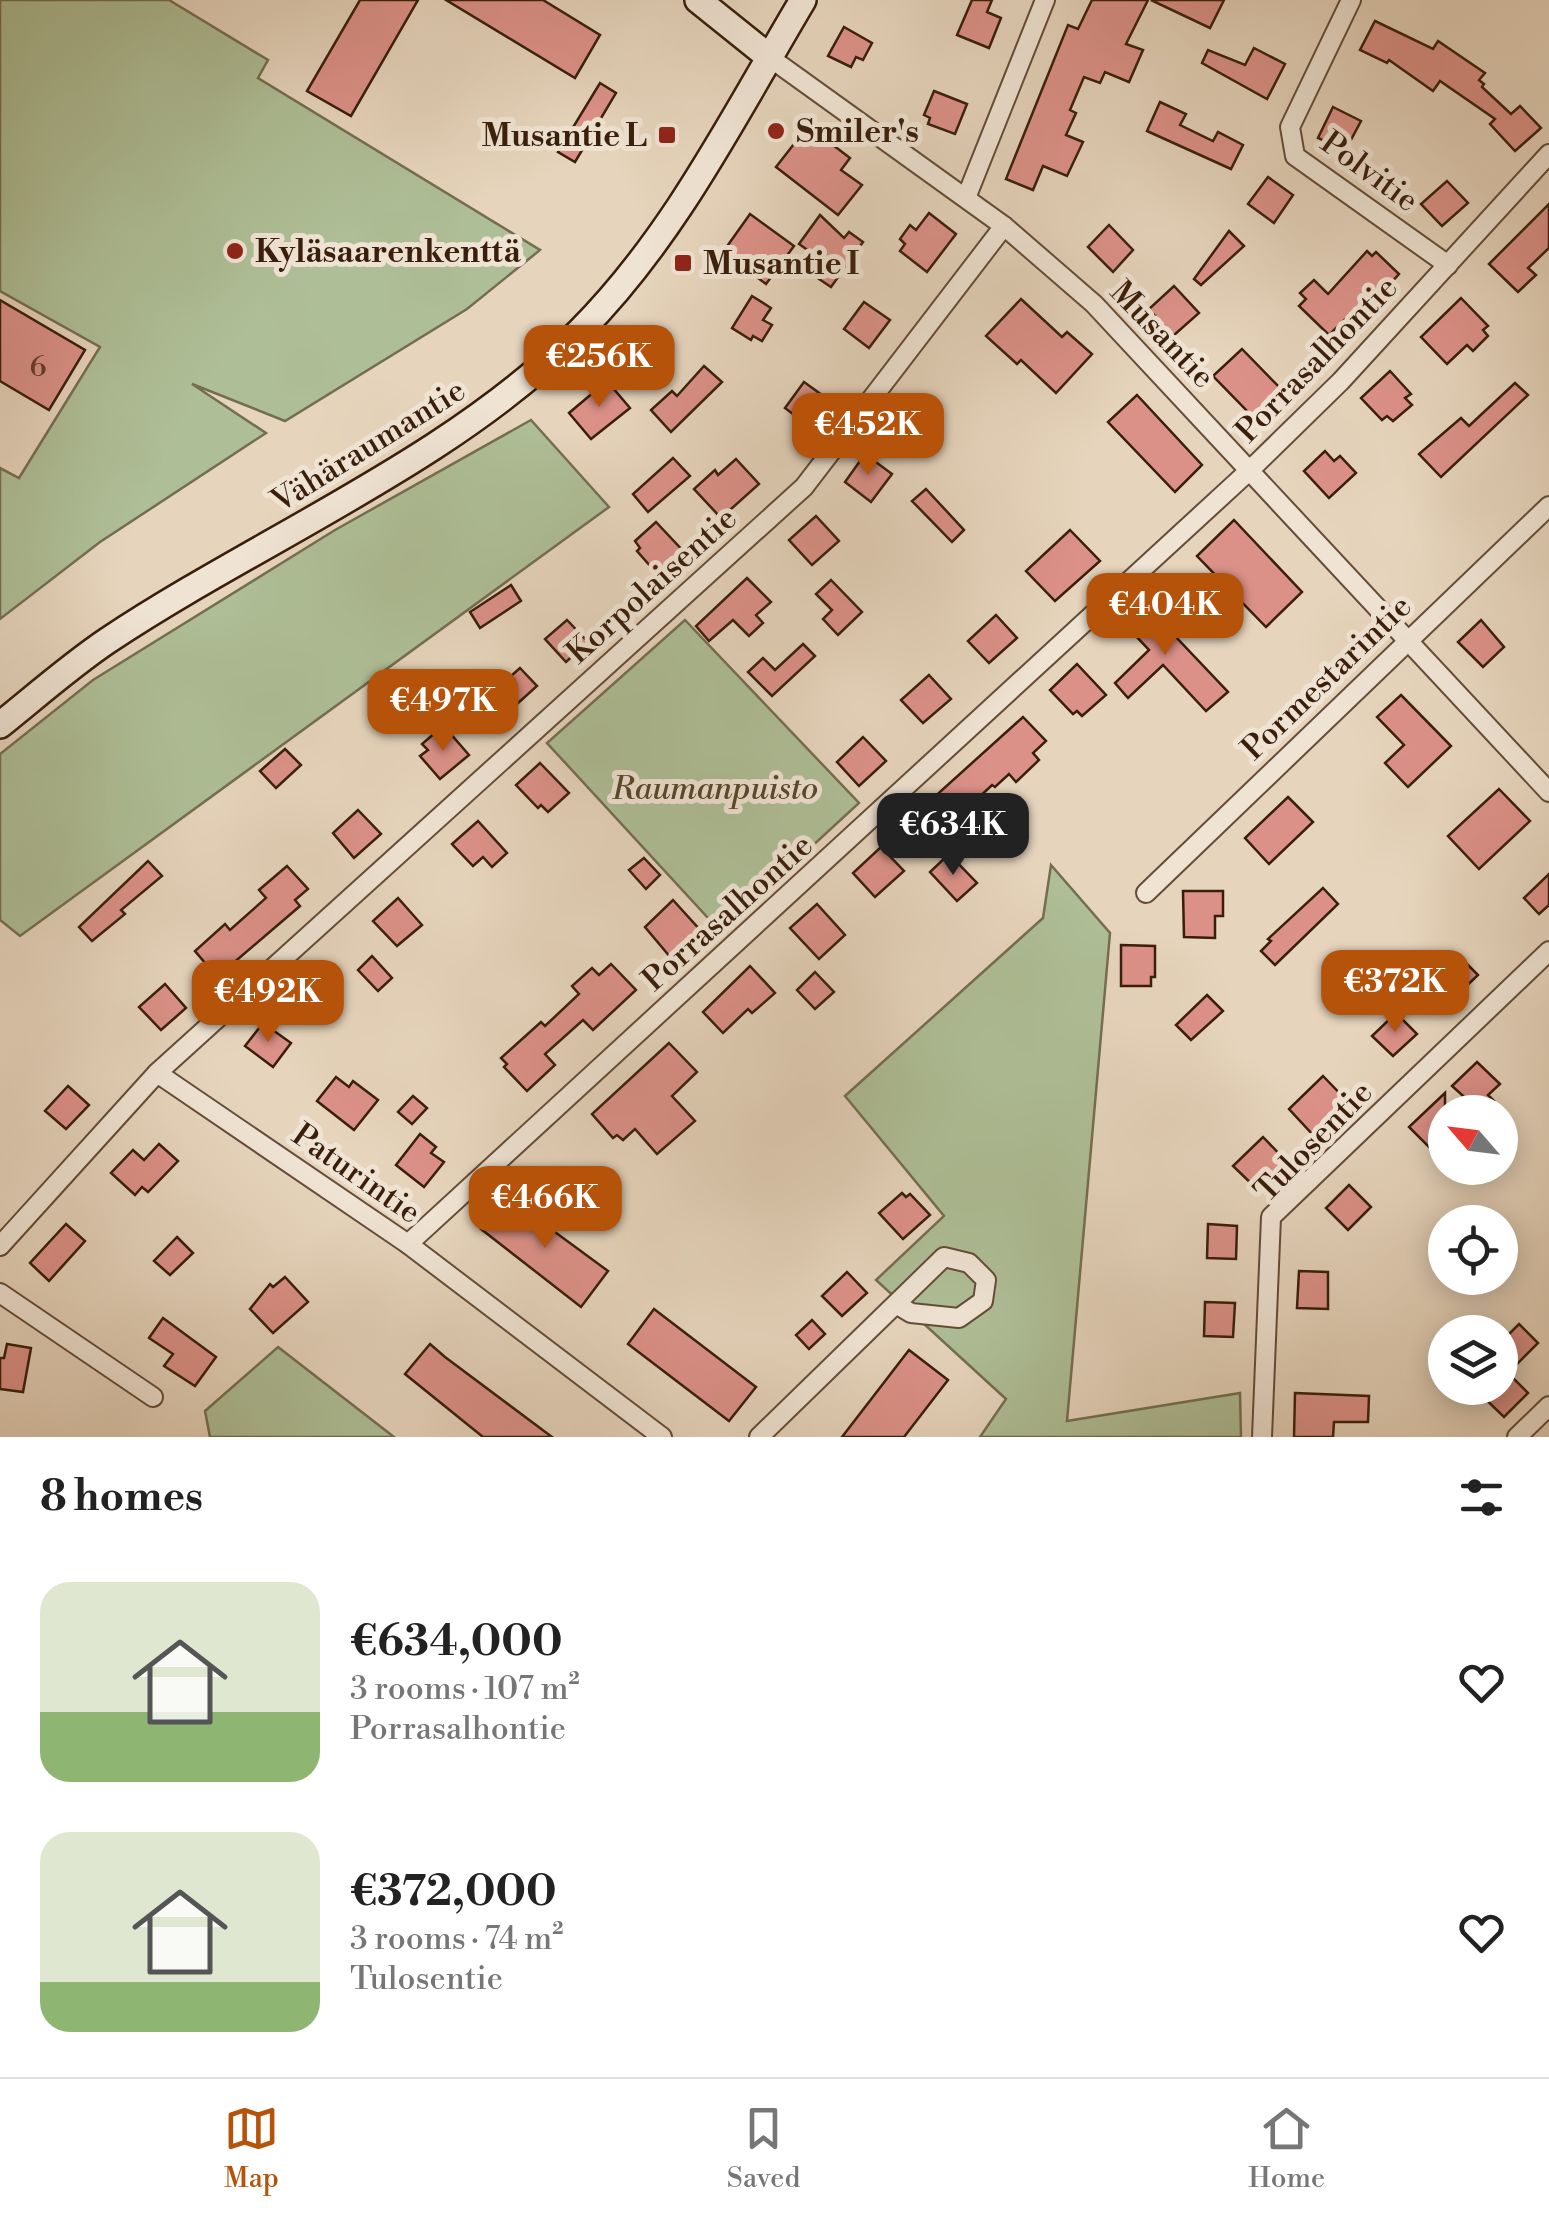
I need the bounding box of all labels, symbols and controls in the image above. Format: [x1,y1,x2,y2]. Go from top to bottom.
place label: Smiler's [796,112,919,152]
place label: Musantie L [481,116,647,156]
marker: Smiler's [765,120,787,142]
street label: Polvitie [1313,123,1426,221]
marker: Musantie L [656,124,678,146]
place label: Kyläsaarenkenttä [255,232,522,272]
marker: Kyläsaarenkenttä [224,240,246,262]
place label: Musantie I [703,244,859,284]
marker: Musantie I [672,252,694,274]
street label: Porrasalhontie [1227,268,1406,451]
street label: Musantie [1101,273,1223,397]
pin: €256K [529,325,669,410]
text: €256K [546,337,652,377]
house number: 6 [30,350,47,385]
street label: Vähäraumantie [263,370,473,522]
pin: €452K [798,393,938,478]
text: €452K [814,405,922,445]
street label: Korpolaisentie [558,499,745,673]
pin: €404K [1095,573,1235,658]
text: €404K [1109,585,1221,625]
street label: Pormestarintie [1233,587,1420,769]
pin: €497K [373,669,513,754]
text: €497K [389,681,497,721]
park label: Raumanpuisto [611,769,818,809]
pin: €634K [883,793,1023,878]
text: €634K [899,805,1007,845]
street label: Porrasalhontie [634,826,821,1000]
pin: €372K [1325,950,1465,1035]
pin: €492K [198,960,338,1045]
text: €372K [1343,962,1447,1002]
text: €492K [214,972,322,1012]
street label: Tulosentie [1246,1073,1381,1211]
north arrow [1428,1095,1518,1185]
map controls [1428,1095,1518,1405]
street label: Paturintie [284,1115,429,1233]
pin: €466K [475,1166,615,1251]
text: €466K [491,1178,599,1218]
button: locate [1428,1205,1518,1295]
button: layers [1428,1315,1518,1405]
icon: filters [1454,1470,1509,1525]
text: 8 homes [40,1471,203,1524]
text: €634,000 [350,1616,562,1669]
icon: home [120,1622,240,1742]
icon: heart [1454,1655,1509,1710]
text: 3 rooms · 107 m² [350,1669,580,1709]
text: Porrasalhontie [350,1709,566,1749]
text: €372,000 [350,1866,557,1919]
icon: home [120,1872,240,1992]
icon: heart [1454,1905,1509,1960]
text: 3 rooms · 74 m² [350,1919,563,1959]
text: Tulosentie [350,1959,503,1999]
tab: Map [224,2101,279,2196]
tab: Saved [727,2101,800,2196]
tab: Home [1248,2101,1325,2196]

